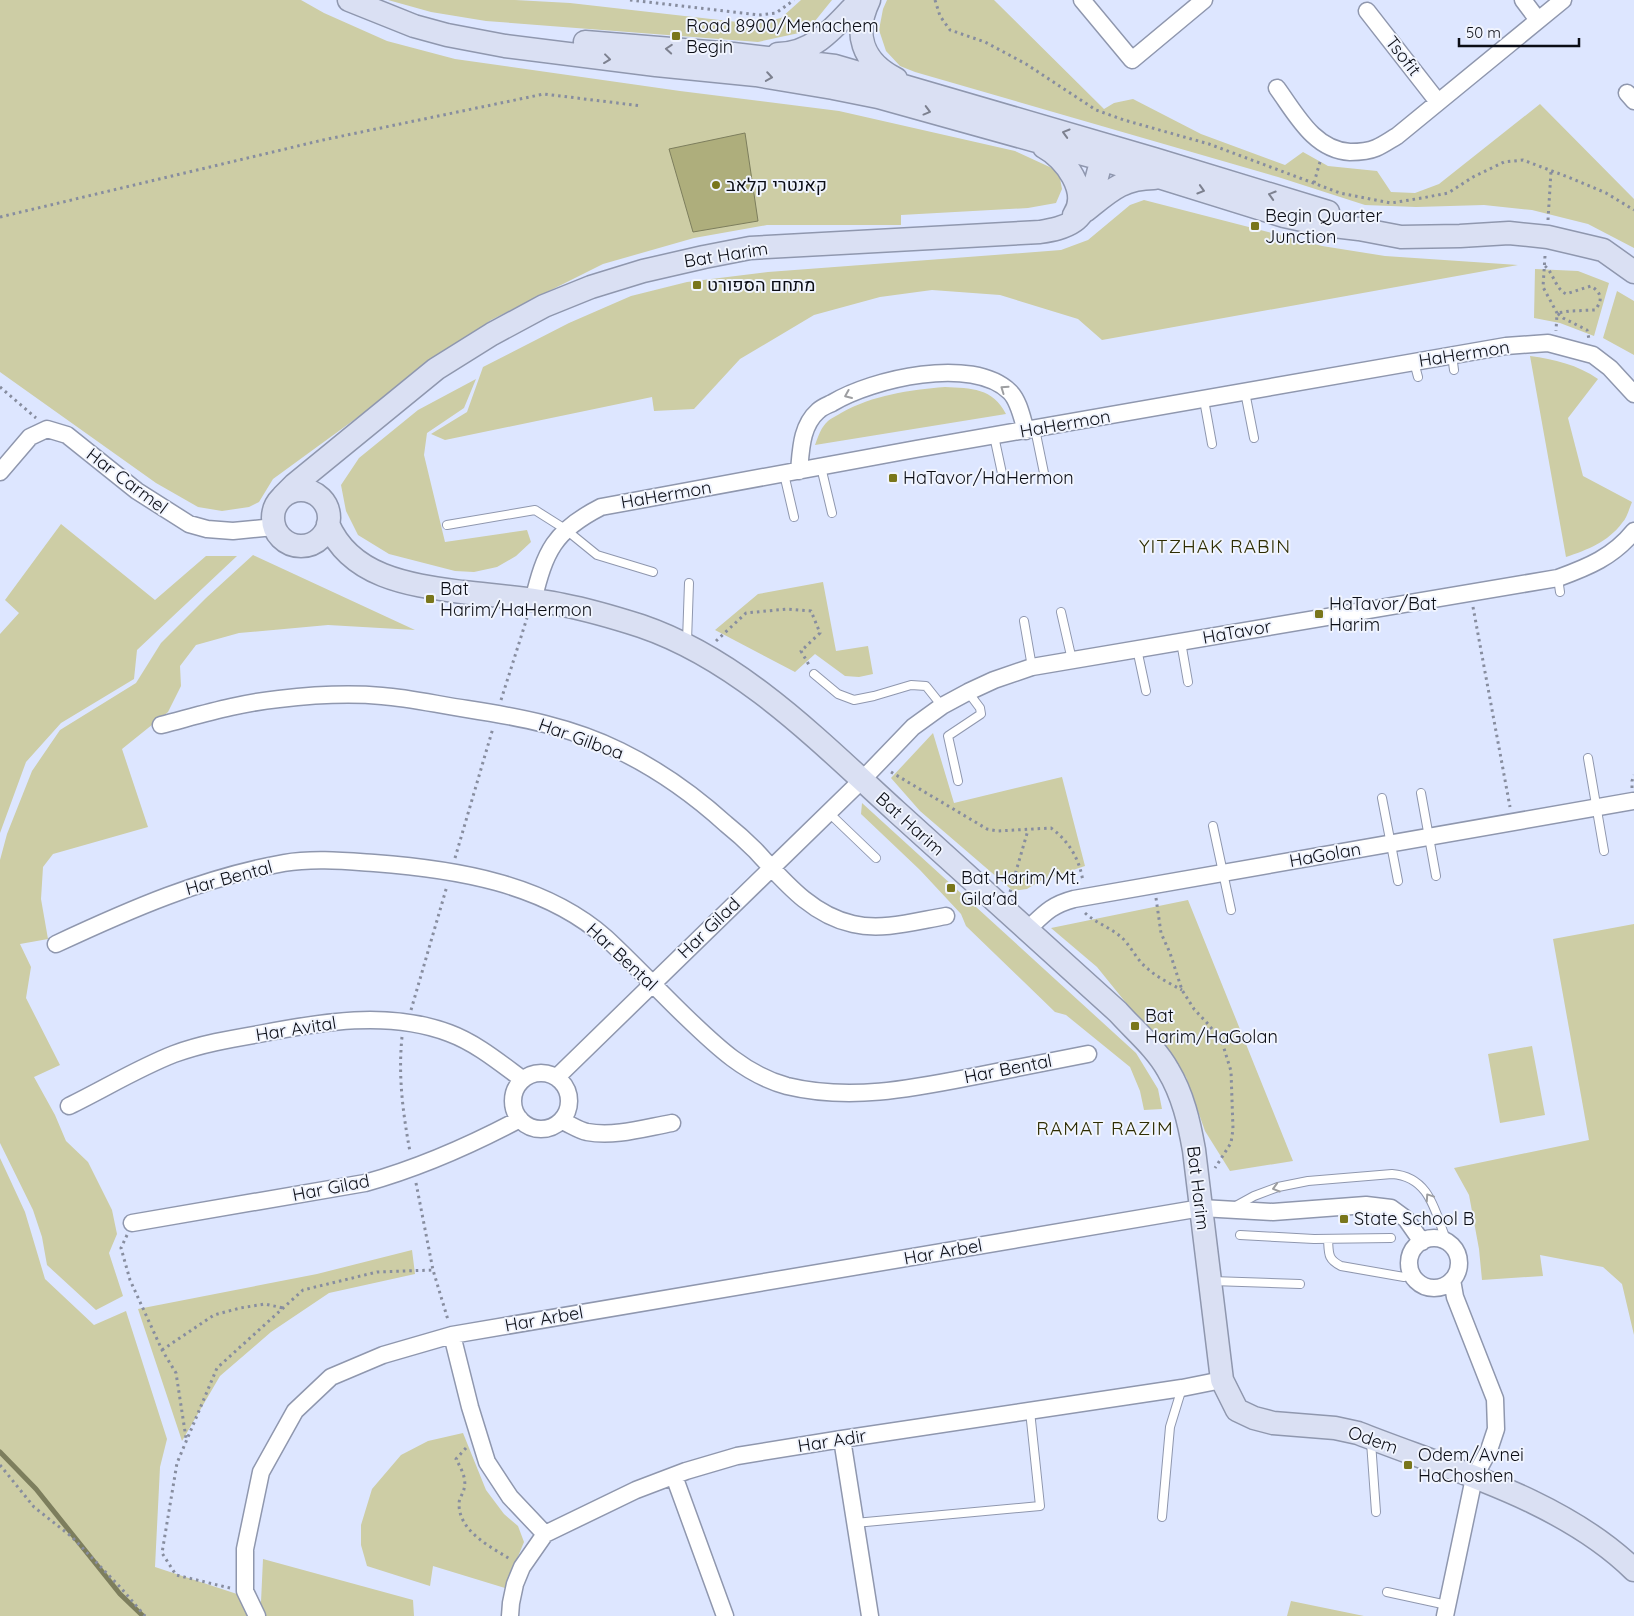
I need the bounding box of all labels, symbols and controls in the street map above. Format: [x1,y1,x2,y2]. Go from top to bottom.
place label: Road 8900/Menachem Begin [686,14,879,58]
scale bar [1459,15,1579,47]
text: 50 m [1466,23,1501,42]
marker: Road 8900/Menachem Begin [670,30,682,42]
street label: Tsofit [1381,31,1426,80]
one-way arrow [665,43,673,54]
one-way arrow [604,53,612,64]
one-way arrow [764,72,773,82]
one-way arrow [923,105,932,116]
one-way arrow [1062,128,1071,138]
place label: קאנטרי קלאב [726,173,827,196]
marker: קאנטרי קלאב [710,179,722,191]
one-way arrow [1197,185,1205,195]
one-way arrow [1268,190,1276,200]
place label: Begin Quarter Junction [1265,204,1382,248]
marker: Begin Quarter Junction [1249,220,1261,232]
street label: Bat Harim [682,237,770,272]
place label: מתחם הספורט [707,273,816,296]
marker: מתחם הספורט [691,279,703,291]
street label: HaHermon [1417,335,1511,372]
one-way arrow [1000,386,1010,395]
one-way arrow [844,388,853,399]
street label: HaHermon [1018,404,1112,443]
street label: Har Carmel [82,443,173,519]
place label: HaTavor/HaHermon [903,466,1074,489]
marker: HaTavor/HaHermon [887,472,899,484]
street label: HaHermon [619,475,713,514]
district label: YITZHAK RABIN [1139,534,1291,558]
place label: Bat Harim/HaHermon [440,577,592,621]
place label: HaTavor/Bat Harim [1329,592,1437,636]
marker: Bat Harim/HaHermon [424,593,436,605]
marker: HaTavor/Bat Harim [1313,608,1325,620]
street label: HaTavor [1201,614,1273,649]
street label: Har Gilboa [535,713,627,765]
street label: Bat Harim [871,787,950,861]
street label: HaGolan [1287,837,1363,872]
street label: Har Bental [183,855,275,900]
place label: Bat Harim/Mt. Gila'ad [961,866,1079,910]
marker: Bat Harim/Mt. Gila'ad [945,882,957,894]
street label: Har Gilad [673,892,745,963]
street label: Har Bental [582,918,663,995]
place label: Bat Harim/HaGolan [1145,1004,1278,1048]
street label: Har Avital [254,1011,338,1046]
marker: Bat Harim/HaGolan [1129,1020,1141,1032]
street label: Har Bental [962,1049,1054,1088]
district label: RAMAT RAZIM [1036,1116,1174,1140]
street label: Bat Harim [1182,1144,1215,1231]
street label: Har Gilad [290,1169,371,1206]
one-way arrow [1273,1182,1281,1192]
one-way arrow [1426,1193,1435,1203]
place label: State School B [1354,1207,1474,1230]
marker: State School B [1338,1213,1350,1225]
street label: Har Arbel [902,1233,984,1270]
street label: Har Arbel [503,1300,585,1337]
street label: Odem [1345,1420,1401,1459]
street label: Har Adir [796,1424,868,1457]
place label: Odem/Avnei HaChoshen [1418,1443,1524,1487]
marker: Odem/Avnei HaChoshen [1402,1459,1414,1471]

